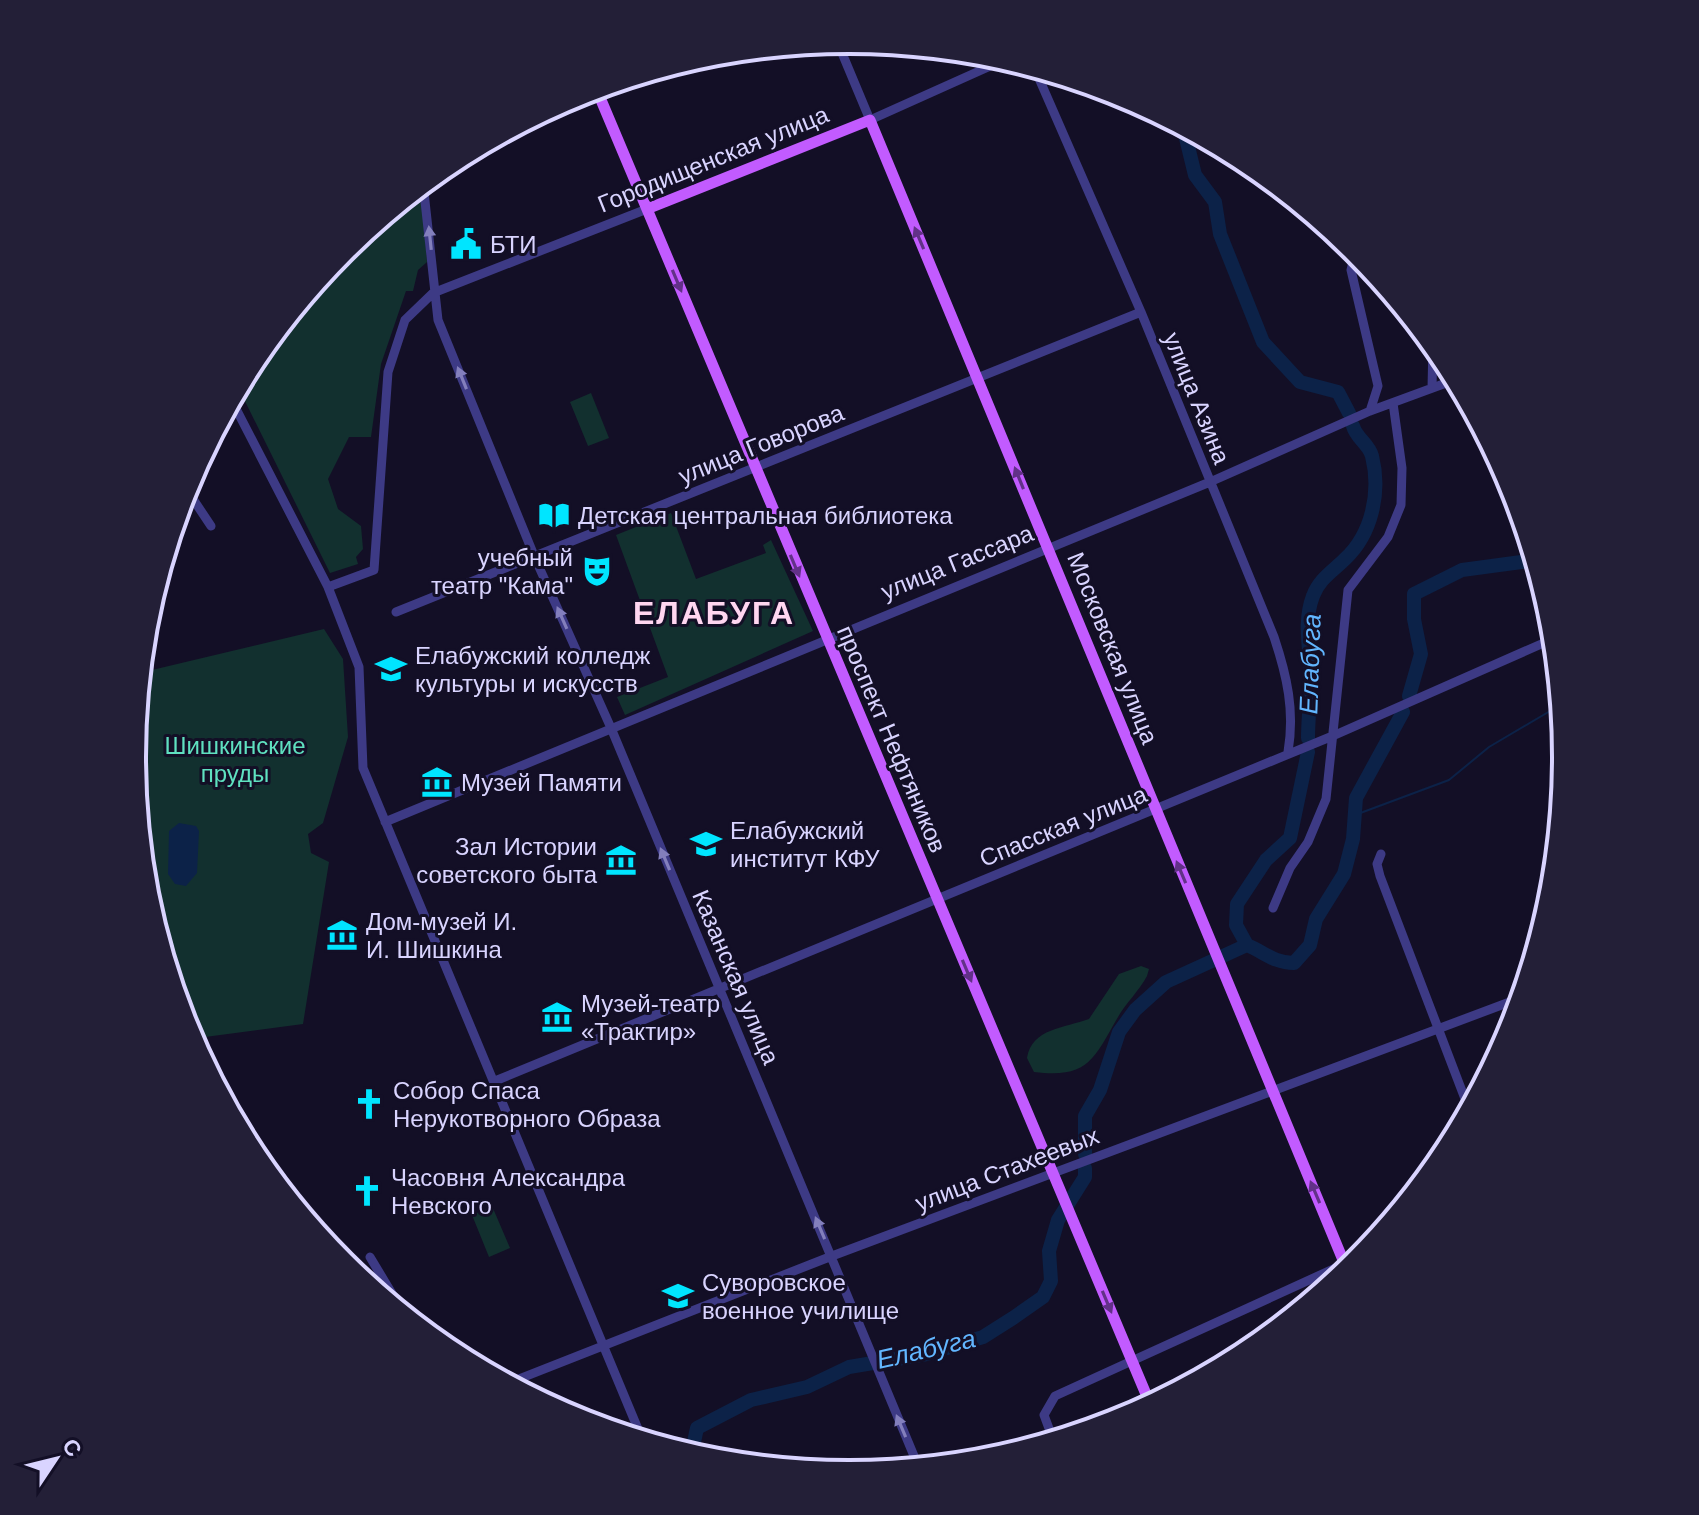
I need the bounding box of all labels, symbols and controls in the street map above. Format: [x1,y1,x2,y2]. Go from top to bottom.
street label: Городищенская улица [594,100,833,218]
one-way arrow [424,225,437,250]
one-way arrow [913,226,926,250]
public building icon: БТИ [449,227,483,261]
place label: БТИ [490,231,537,258]
one-way arrow [670,269,683,293]
street label: улица Азина [1158,328,1236,468]
one-way arrow [456,366,469,390]
street label: улица Говорова [674,398,848,489]
one-way arrow [1012,466,1025,490]
library icon: Детская центральная библиотека [537,498,571,532]
place label: Детская центральная библиотека [578,502,953,529]
street label: улица Гассара [877,519,1038,605]
place label: учебный театр "Кама" [431,544,573,599]
street label: Московская улица [1062,548,1164,748]
theatre icon: учебный театр "Кама" [580,554,614,588]
one-way arrow [789,554,802,578]
district label: ЕЛАБУГА [633,595,795,631]
one-way arrow [555,606,568,630]
water label: Елабуга [1293,613,1327,715]
street label: проспект Нефтяников [832,621,952,857]
place label: Елабужский колледж культуры и искусств [415,642,650,697]
school or university icon: Елабужский колледж культуры и искусств [374,652,408,686]
park label: Шишкинские пруды [164,732,306,787]
museum icon: Музей Памяти [420,765,454,799]
place label: Музей Памяти [461,769,622,796]
street label: Спасская улица [976,780,1151,872]
place label: Елабужский институт КФУ [730,817,880,872]
school or university icon: Елабужский институт КФУ [689,827,723,861]
place label: Зал Истории советского быта [416,833,598,888]
museum icon: Зал Истории советского быта [604,843,638,877]
one-way arrow [658,847,671,871]
one-way arrow [1175,860,1188,883]
street label: Казанская улица [687,886,785,1069]
place label: Дом-музей И. И. Шишкина [366,908,517,963]
museum icon: Дом-музей И. И. Шишкина [325,918,359,952]
one-way arrow [961,959,974,983]
place label: Музей-театр «Трактир» [581,990,720,1045]
museum icon: Музей-театр «Трактир» [540,1000,574,1034]
place label: Собор Спаса Нерукотворного Образа [393,1077,661,1132]
church icon: Собор Спаса Нерукотворного Образа [352,1087,386,1121]
street label: улица Стахеевых [911,1122,1103,1216]
place label: Часовня Александра Невского [391,1164,626,1219]
church icon: Часовня Александра Невского [350,1174,384,1208]
one-way arrow [1309,1180,1322,1204]
one-way arrow [814,1216,827,1240]
place label: Суворовское военное училище [702,1269,899,1324]
school or university icon: Суворовское военное училище [661,1279,695,1313]
one-way arrow [1100,1290,1113,1314]
water label: Елабуга [874,1323,978,1375]
one-way arrow [895,1414,908,1438]
north arrow [16,1419,96,1499]
text: С [57,1434,87,1462]

